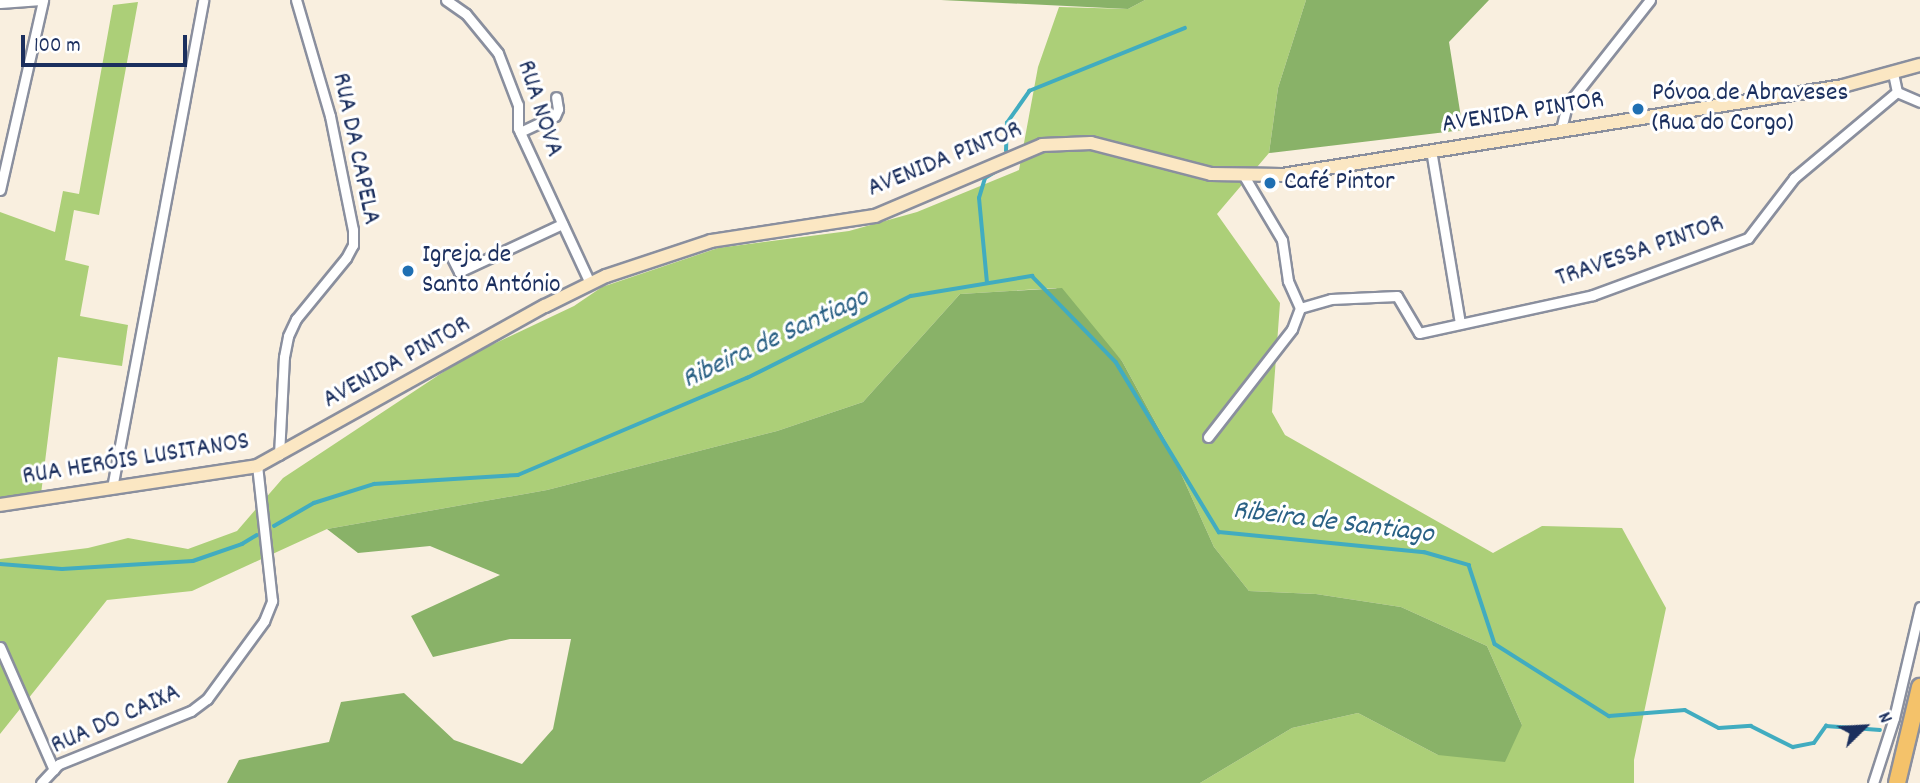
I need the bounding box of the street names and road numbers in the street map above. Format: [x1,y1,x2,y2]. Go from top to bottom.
street label: RUA NOVA [509,57,569,161]
street label: RUA DA CAPELA [324,70,386,228]
street label: AVENIDA PINTOR [1440,85,1606,141]
street label: AVENIDA PINTOR [863,115,1027,205]
street label: TRAVESSA PINTOR [1552,209,1728,295]
street label: AVENIDA PINTOR [318,310,476,416]
street label: RUA HERÓIS LUSITANOS [20,427,252,493]
street label: RUA DO CAIXA [47,678,185,762]

